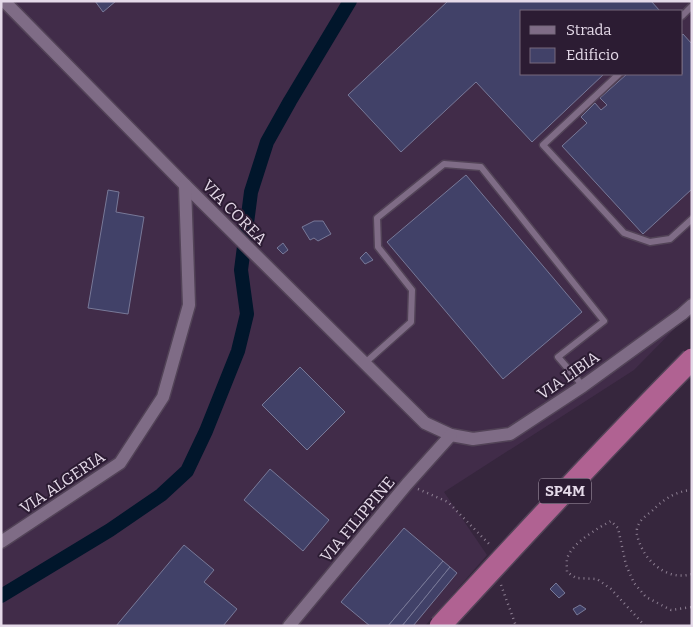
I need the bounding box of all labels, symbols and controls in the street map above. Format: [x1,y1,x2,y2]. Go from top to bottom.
legend [520,10,683,75]
text: Strada [566,21,612,39]
text: Edificio [566,46,619,64]
street label: VIA COREA [198,176,271,249]
street label: VIA LIBIA [534,347,603,404]
street label: VIA ALGERIA [16,447,109,518]
street label: VIA FILIPPINE [316,473,399,566]
road number: SP4M [539,478,591,504]

